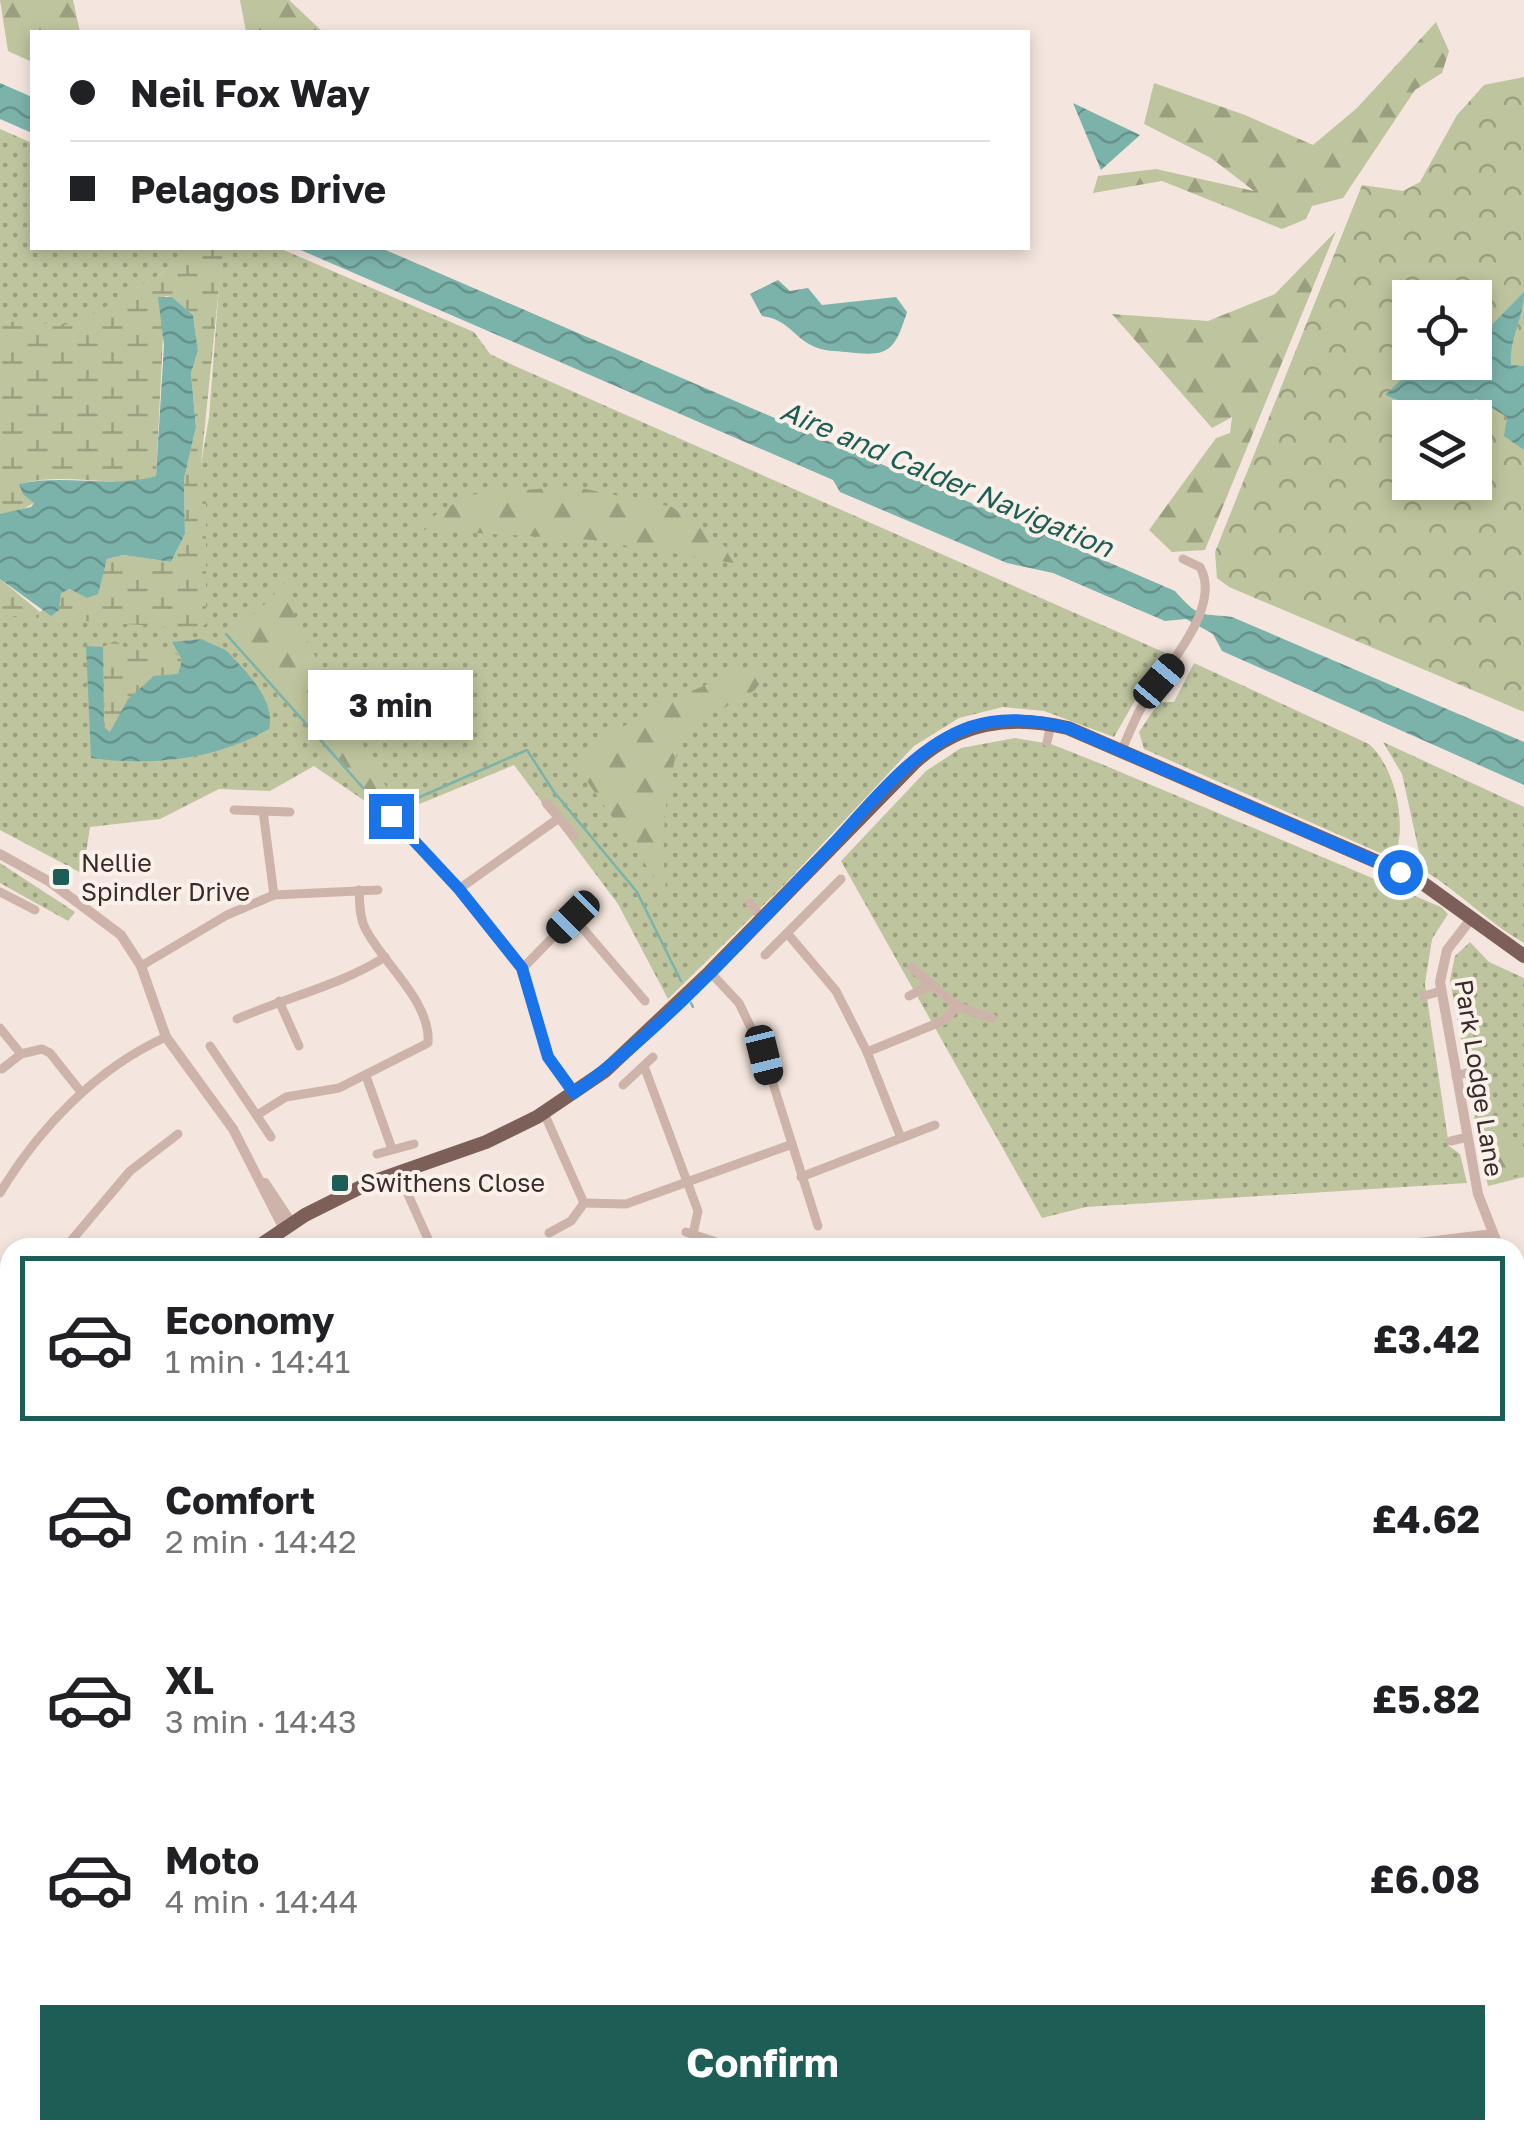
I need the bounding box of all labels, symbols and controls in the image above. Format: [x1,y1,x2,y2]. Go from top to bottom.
text: Neil Fox Way [130,70,370,115]
text: Pelagos Drive [130,166,386,211]
map controls [1392,280,1492,500]
button: locate [1392,280,1492,380]
water label: Aire and Calder Navigation [776,393,1120,564]
button: layers [1392,400,1492,500]
car [1128,648,1190,714]
callout: 3 min [308,671,474,741]
text: 3 min [349,686,432,724]
route end [369,794,414,839]
place label: Nellie Spindler Drive [81,847,250,907]
route start [1378,850,1423,895]
marker: Nellie Spindler Drive [50,866,72,888]
car [541,885,605,949]
street label: Park Lodge Lane [1449,977,1510,1179]
car [742,1022,786,1088]
place label: Swithens Close [360,1167,545,1198]
marker: Swithens Close [329,1172,351,1194]
icon: car [45,1294,135,1384]
text: Economy [165,1297,334,1342]
text: £3.42 [1373,1316,1480,1361]
text: 1 min · 14:41 [165,1342,350,1380]
icon: car [45,1474,135,1564]
text: Comfort [165,1477,315,1522]
text: £4.62 [1372,1496,1480,1541]
text: 2 min · 14:42 [165,1522,356,1560]
icon: car [45,1654,135,1744]
text: XL [165,1657,214,1702]
text: £5.82 [1372,1676,1480,1721]
text: 3 min · 14:43 [165,1702,357,1740]
icon: car [45,1834,135,1924]
text: Moto [165,1837,259,1882]
text: £6.08 [1370,1856,1480,1901]
text: 4 min · 14:44 [165,1882,358,1920]
button: Confirm [40,2005,1485,2120]

